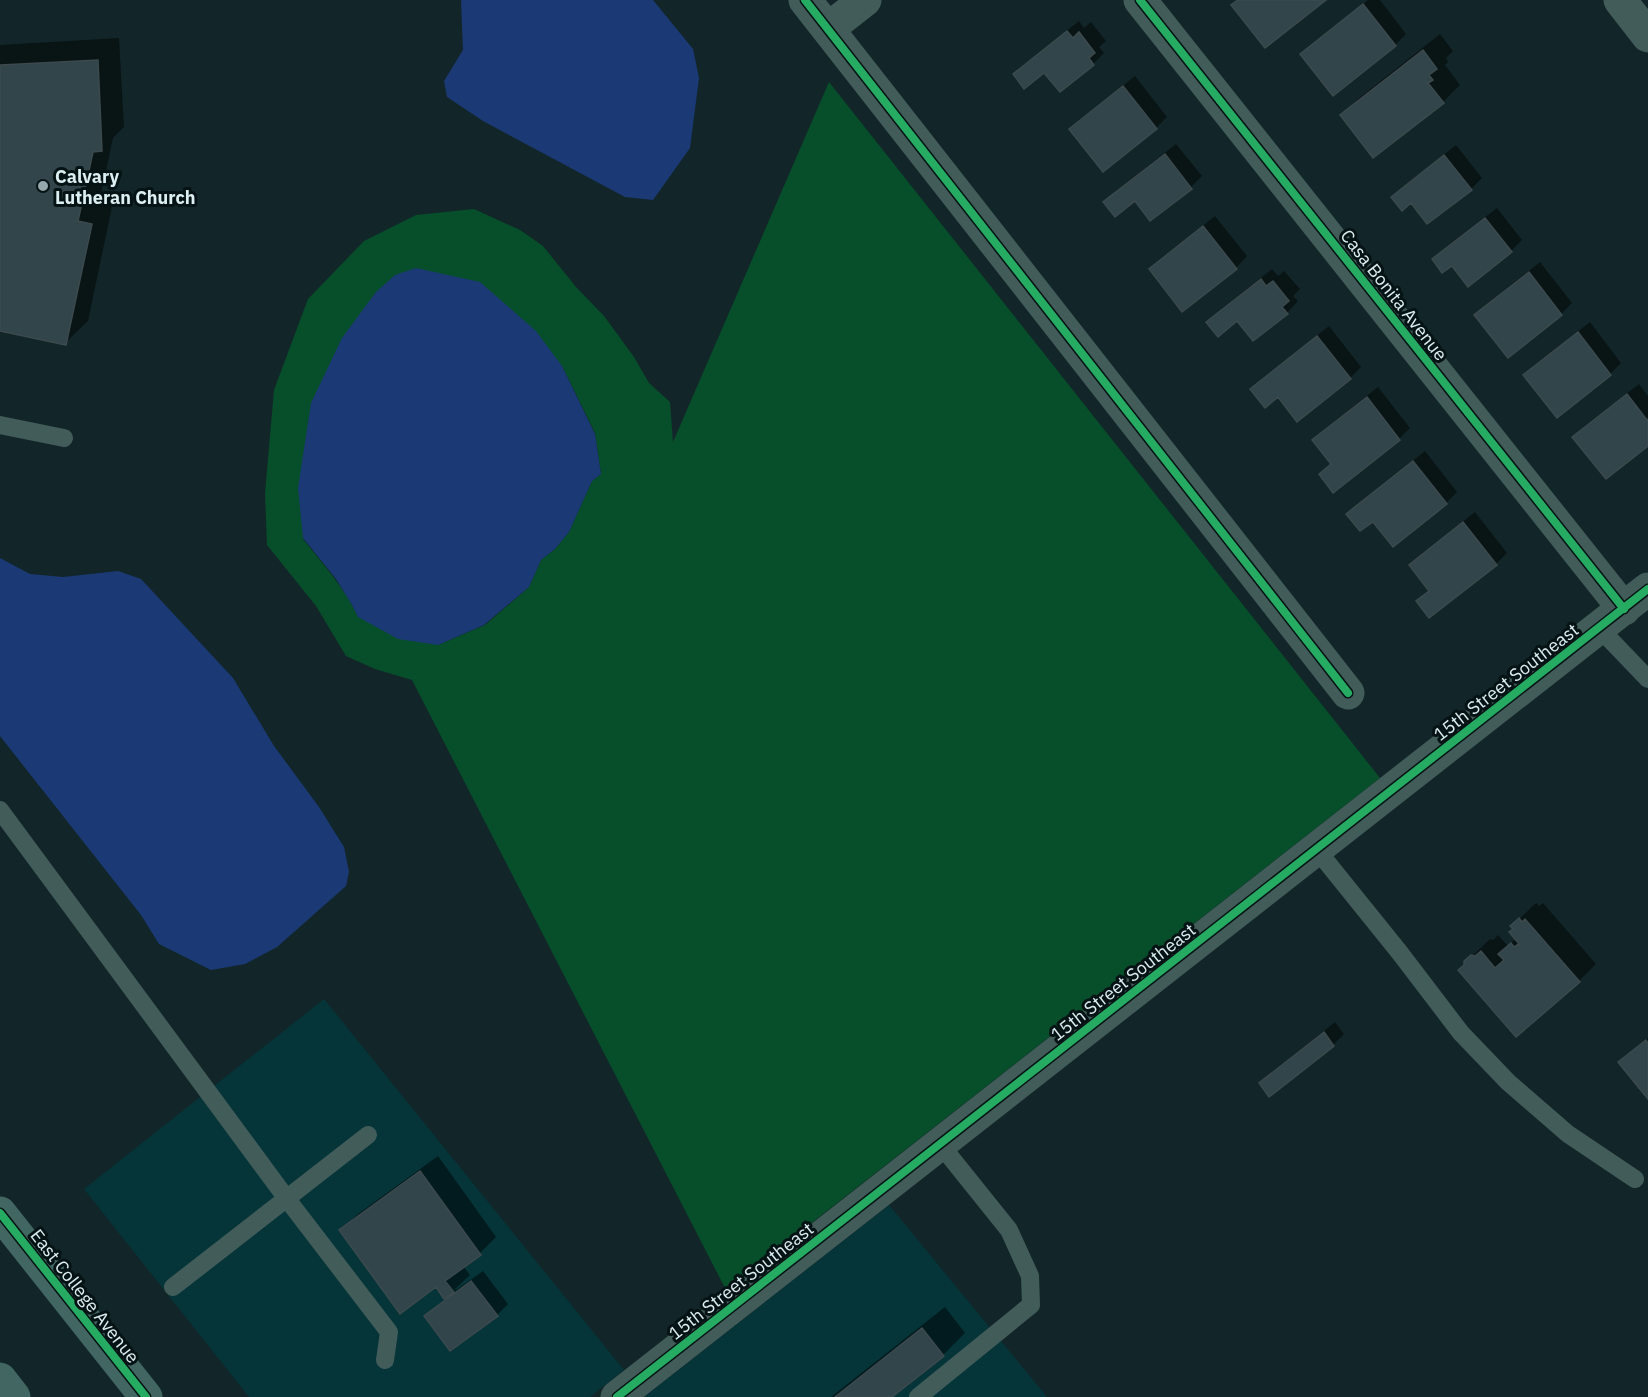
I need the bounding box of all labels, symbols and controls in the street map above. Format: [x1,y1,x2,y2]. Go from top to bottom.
place label: Calvary Lutheran Church [55,165,196,209]
marker: Calvary Lutheran Church [36,179,50,193]
street label: Casa Bonita Avenue [1336,225,1452,365]
street label: 15th Street Southeast [1429,618,1583,746]
street label: 15th Street Southeast [1046,918,1200,1046]
street label: 15th Street Southeast [664,1217,818,1345]
street label: East College Avenue [26,1224,145,1368]

